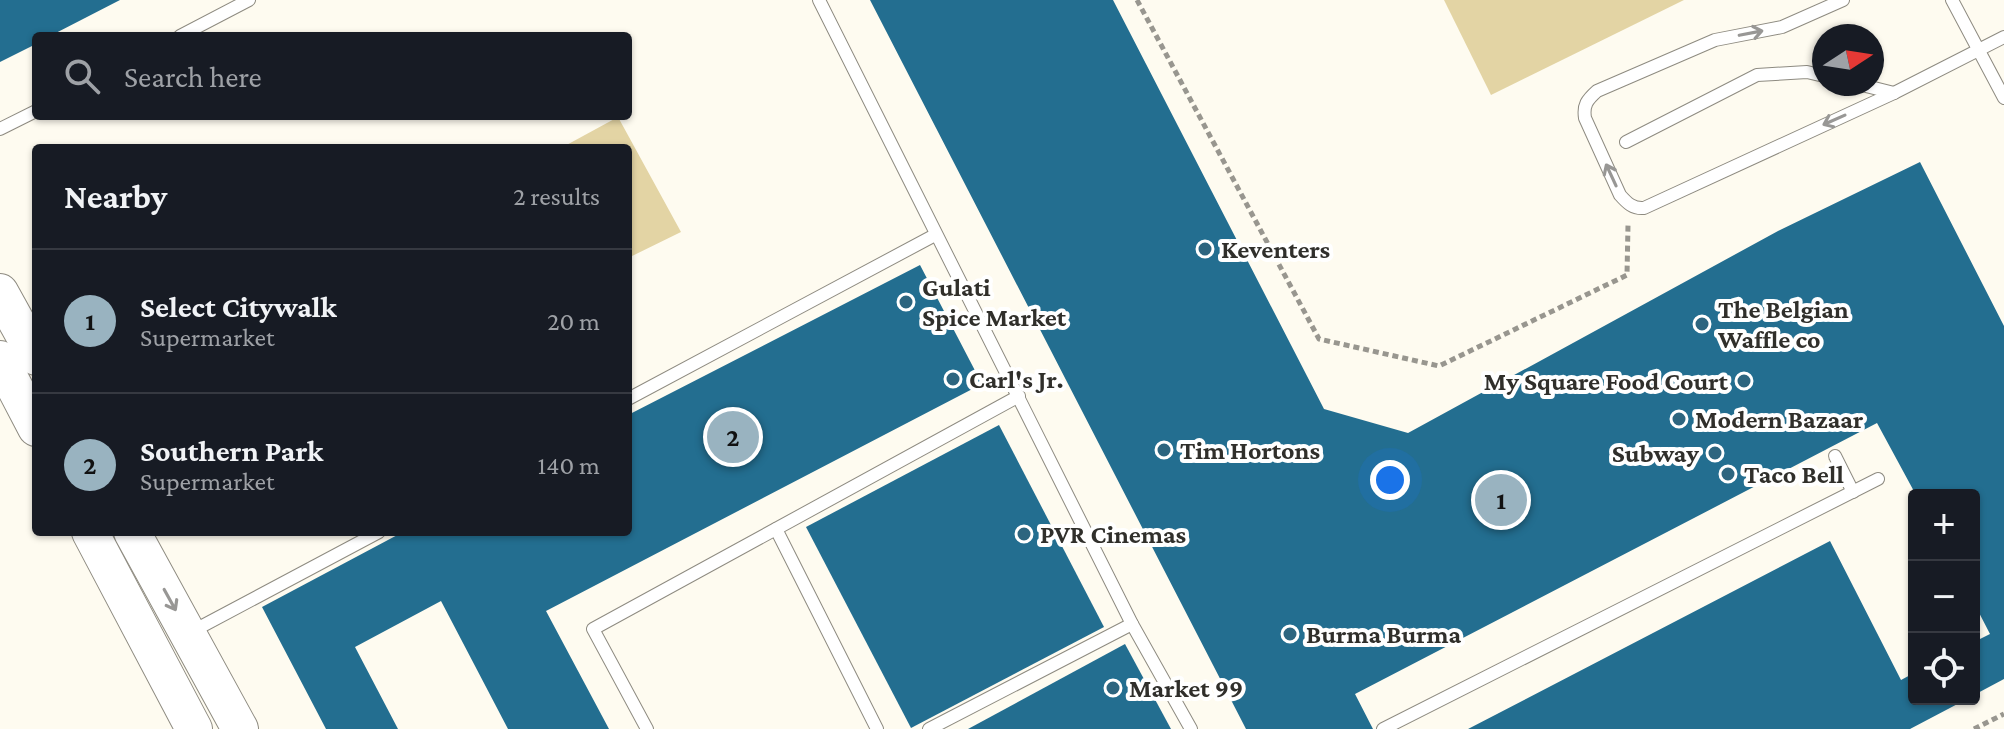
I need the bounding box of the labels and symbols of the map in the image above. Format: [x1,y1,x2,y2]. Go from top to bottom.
north arrow [1812,24,1884,96]
one-way arrow [1738,25,1763,40]
one-way arrow [1822,113,1846,128]
one-way arrow [1603,163,1618,187]
place label: Keventers [1221,235,1330,264]
marker: Keventers [1196,240,1214,258]
place label: Gulati Spice Market [922,273,1067,332]
marker: Gulati Spice Market [897,293,915,311]
place label: The Belgian Waffle co [1717,295,1849,354]
marker: The Belgian Waffle co [1693,315,1711,333]
place label: Carl's Jr. [969,365,1064,394]
place label: My Square Food Court [1484,367,1729,396]
marker: Carl's Jr. [944,370,962,388]
marker: My Square Food Court [1735,372,1753,390]
place label: Modern Bazaar [1695,405,1864,434]
pin: 2 [707,407,759,467]
marker: Modern Bazaar [1670,410,1688,428]
place label: Tim Hortons [1180,436,1320,465]
place label: Subway [1612,439,1699,468]
marker: Tim Hortons [1155,441,1173,459]
marker: Subway [1706,444,1724,462]
your location [1370,460,1410,500]
place label: Taco Bell [1744,460,1844,489]
marker: Taco Bell [1719,465,1737,483]
pin: 1 [1475,470,1527,530]
place label: PVR Cinemas [1040,520,1186,549]
marker: PVR Cinemas [1015,525,1033,543]
one-way arrow [163,588,178,612]
place label: Burma Burma [1306,620,1462,649]
marker: Burma Burma [1281,625,1299,643]
place label: Market 99 [1129,674,1243,703]
marker: Market 99 [1104,679,1122,697]

